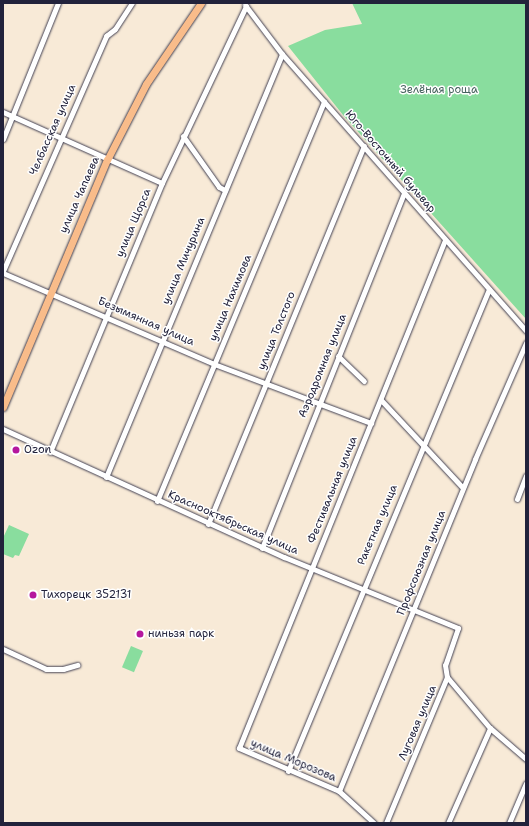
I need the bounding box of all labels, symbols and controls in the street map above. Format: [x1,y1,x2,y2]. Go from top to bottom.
street label: Челбасская улица [27,82,79,178]
park label: Зелёная роща [400,83,478,97]
street label: Юго-Восточный бульвар [342,108,438,216]
street label: улица Чапаева [57,155,103,235]
street label: улица Щорса [114,187,154,259]
street label: улица Мичурина [160,215,208,307]
street label: улица Нахимова [207,253,255,343]
street label: улица Толстого [255,290,299,372]
street label: Безымянная улица [96,295,196,349]
street label: Аэродромная улица [296,312,350,420]
street label: Фестивальная улица [305,435,361,545]
place label: Ozon [24,443,51,457]
marker: Ozon [11,445,21,455]
street label: Ракетная улица [355,483,401,567]
street label: Краснооктябрьская улица [166,488,300,558]
street label: Профсоюзная улица [395,509,449,617]
place label: Тихорецк 352131 [41,588,131,602]
marker: Тихорецк 352131 [28,590,38,600]
place label: ниньзя парк [148,627,214,641]
marker: ниньзя парк [135,629,145,639]
street label: Луговая улица [396,684,440,762]
street label: улица Морозова [248,737,338,785]

